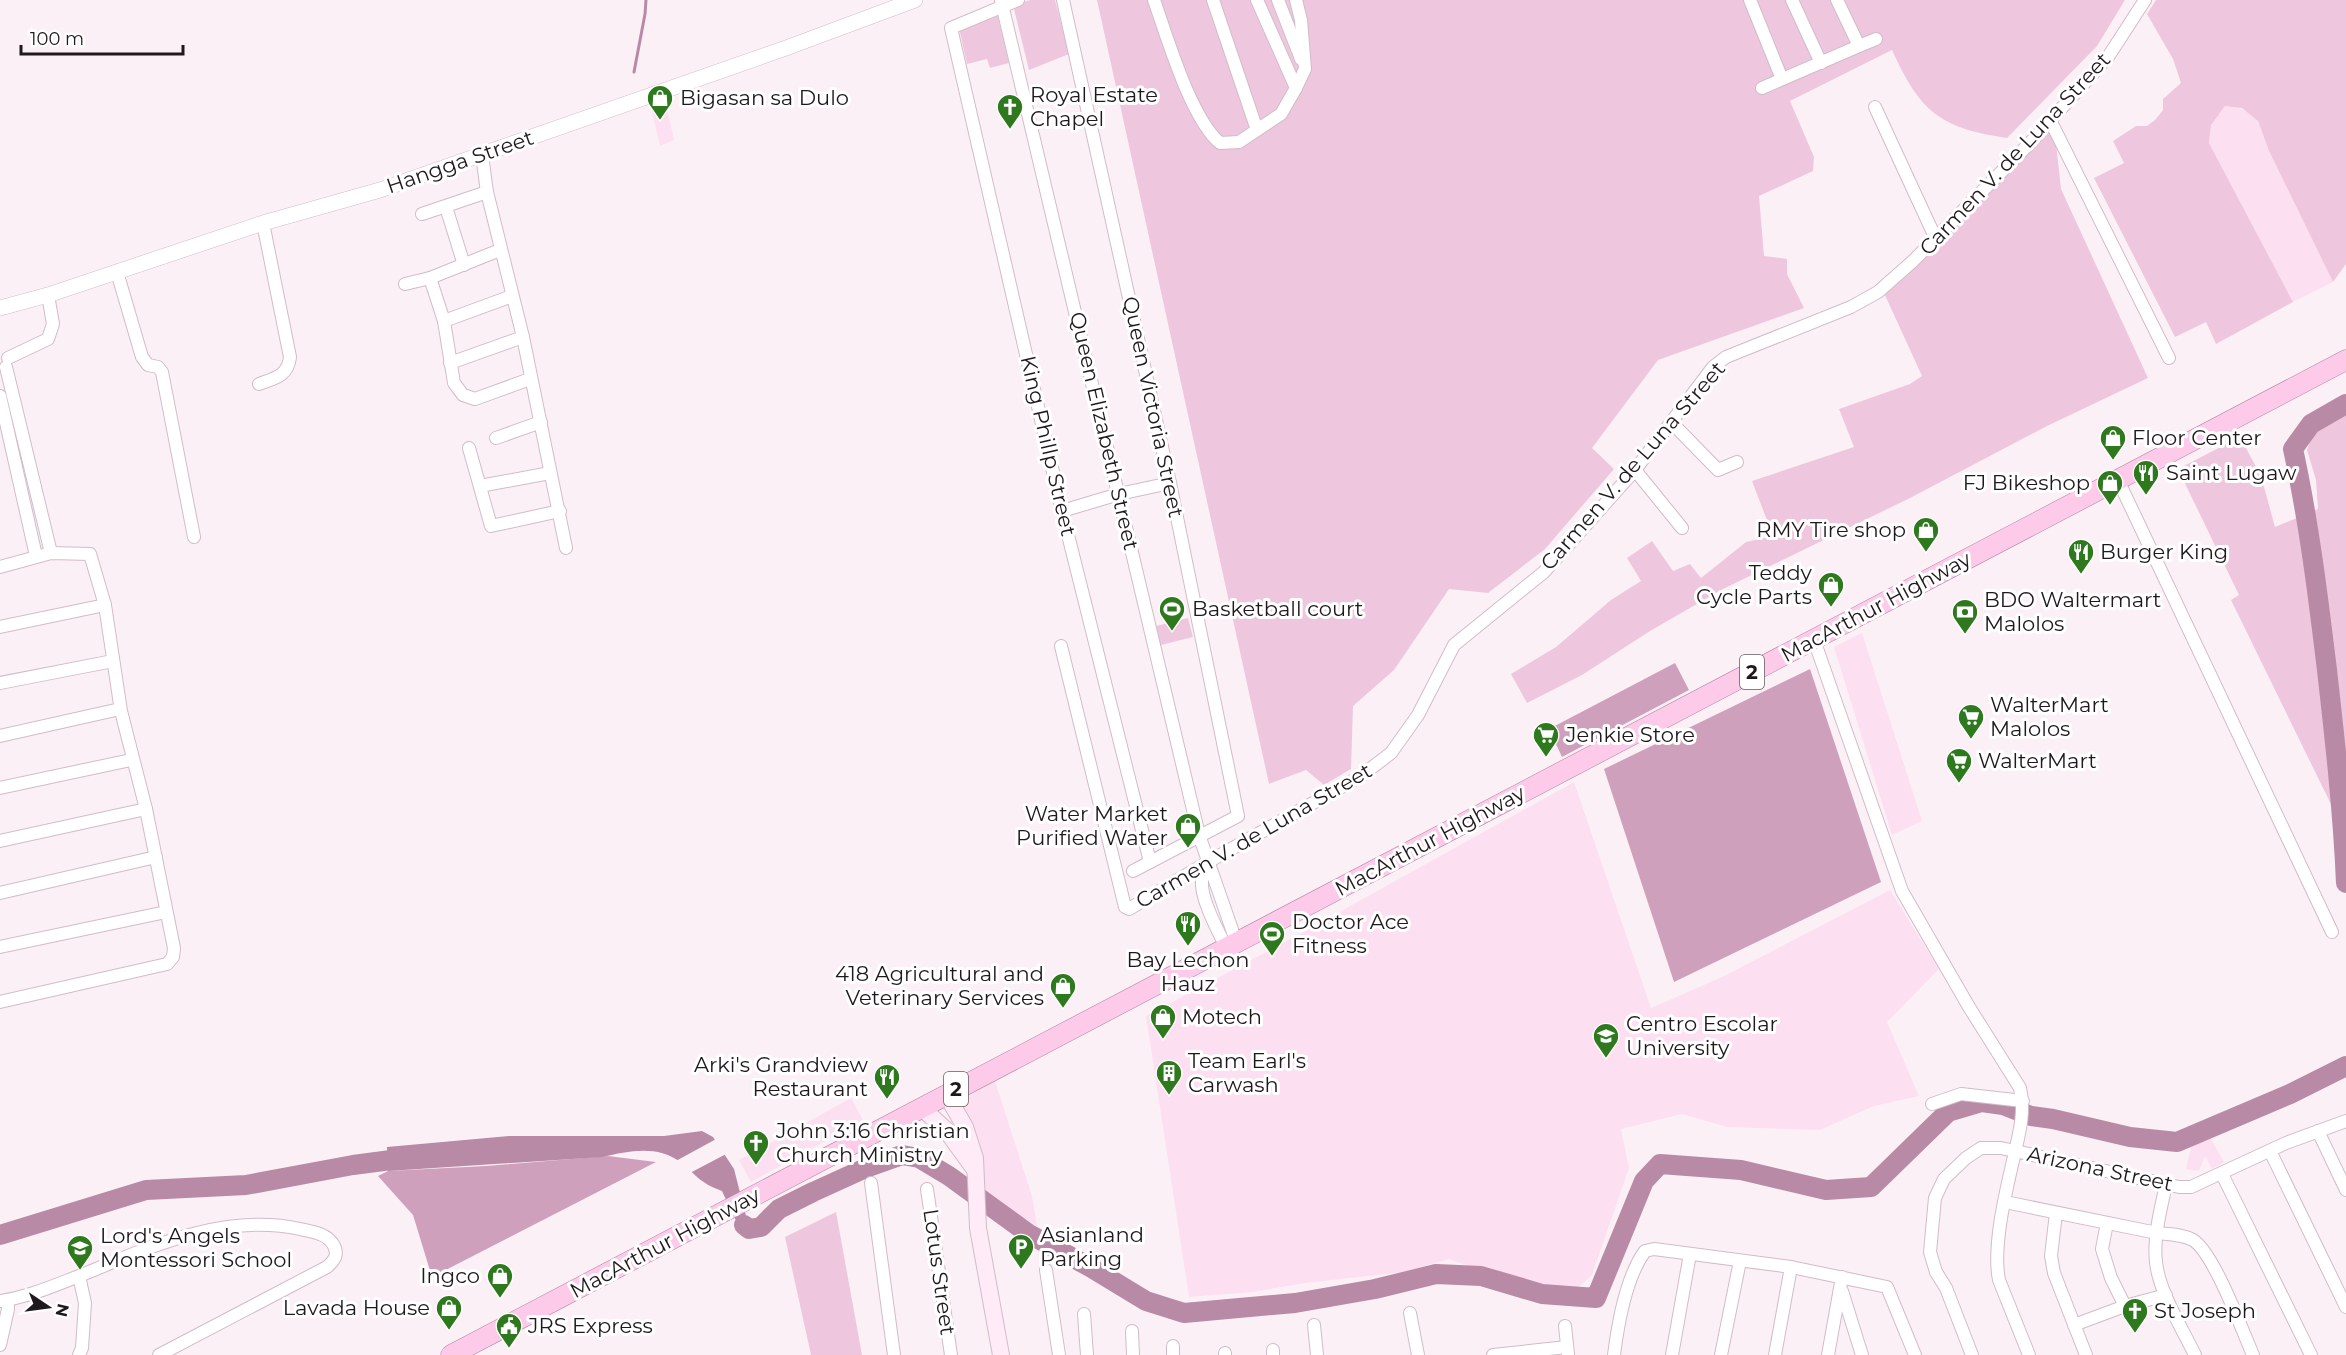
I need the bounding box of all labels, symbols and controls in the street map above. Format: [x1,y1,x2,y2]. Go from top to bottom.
scale bar [21,18,183,56]
text: 100 m [30,28,84,50]
street label: Carmen V. de Luna Street [1914,47,2115,260]
place label: Royal Estate Chapel [1030,82,1158,131]
shop icon: Bigasan sa Dulo [645,83,675,121]
place label: Bigasan sa Dulo [680,85,849,110]
church icon: Royal Estate Chapel [995,92,1025,130]
street label: Hangga Street [383,125,537,198]
street label: Queen Victoria Street [1118,294,1189,520]
street label: Queen Elizabeth Street [1065,309,1144,553]
street label: King Phillp Street [1016,353,1081,538]
street label: Carmen V. de Luna Street [1535,356,1730,575]
shop icon: Floor Center [2098,423,2128,461]
place label: Floor Center [2132,425,2262,450]
restaurant icon: Saint Lugaw [2131,458,2161,496]
place label: Saint Lugaw [2166,460,2297,485]
shop icon: FJ Bikeshop [2095,468,2125,506]
place label: FJ Bikeshop [1963,470,2090,495]
shop icon: RMY Tire shop [1911,515,1941,553]
place label: RMY Tire shop [1756,517,1906,542]
restaurant icon: Burger King [2066,537,2096,575]
place label: Burger King [2100,539,2228,564]
street label: MacArthur Highway [1777,546,1975,667]
place label: Teddy Cycle Parts [1696,560,1813,609]
shop icon: Teddy Cycle Parts [1816,570,1846,608]
place label: BDO Waltermart Malolos [1984,587,2161,636]
sports icon: Basketball court [1157,594,1187,632]
place label: Basketball court [1192,596,1363,621]
bank icon: BDO Waltermart Malolos [1950,597,1980,635]
road number: 2 [1740,655,1764,689]
place label: WalterMart Malolos [1990,692,2109,741]
supermarket icon: WalterMart Malolos [1956,702,1986,740]
supermarket icon: Jenkie Store [1531,720,1561,758]
place label: Jenkie Store [1565,722,1695,747]
supermarket icon: WalterMart [1944,746,1974,784]
place label: WalterMart [1978,748,2097,773]
street label: Carmen V. de Luna Street [1131,758,1376,913]
street label: MacArthur Highway [1331,780,1529,901]
place label: Water Market Purified Water [1016,801,1168,850]
shop icon: Water Market Purified Water [1173,811,1203,849]
restaurant icon: Bay Lechon Hauz [1173,909,1203,947]
place label: Doctor Ace Fitness [1292,909,1409,958]
sports icon: Doctor Ace Fitness [1257,919,1287,957]
place label: Bay Lechon Hauz [1127,947,1249,996]
place label: 418 Agricultural and Veterinary Services [835,961,1044,1010]
shop icon: 418 Agricultural and Veterinary Services [1048,971,1078,1009]
shop icon: Motech [1148,1002,1178,1040]
place label: Motech [1182,1004,1262,1029]
place label: Centro Escolar University [1626,1011,1778,1060]
school or university icon: Centro Escolar University [1591,1021,1621,1059]
place label: Team Earl's Carwash [1188,1048,1306,1097]
place label: Arki's Grandview Restaurant [694,1052,869,1101]
building icon: Team Earl's Carwash [1154,1058,1184,1096]
restaurant icon: Arki's Grandview Restaurant [872,1062,902,1100]
road number: 2 [944,1072,968,1106]
place label: John 3:16 Christian Church Ministry [775,1118,970,1167]
church icon: John 3:16 Christian Church Ministry [741,1128,771,1166]
street label: Arizona Street [2025,1141,2175,1196]
street label: MacArthur Highway [566,1182,764,1303]
street label: Lotus Street [918,1207,961,1337]
place label: Asianland Parking [1040,1222,1144,1271]
place label: Lord's Angels Montessori School [100,1223,292,1272]
parking icon: Asianland Parking [1006,1232,1036,1270]
school or university icon: Lord's Angels Montessori School [65,1233,95,1271]
shop icon: Ingco [485,1261,515,1299]
place label: Ingco [420,1263,480,1288]
north arrow [18,1277,78,1337]
shop icon: Lavada House [434,1293,464,1331]
place label: Lavada House [283,1295,430,1320]
church icon: St Joseph [2120,1296,2150,1334]
place label: St Joseph [2154,1298,2256,1323]
text: N [51,1302,73,1319]
public building icon: JRS Express [494,1311,524,1349]
place label: JRS Express [527,1313,653,1338]

